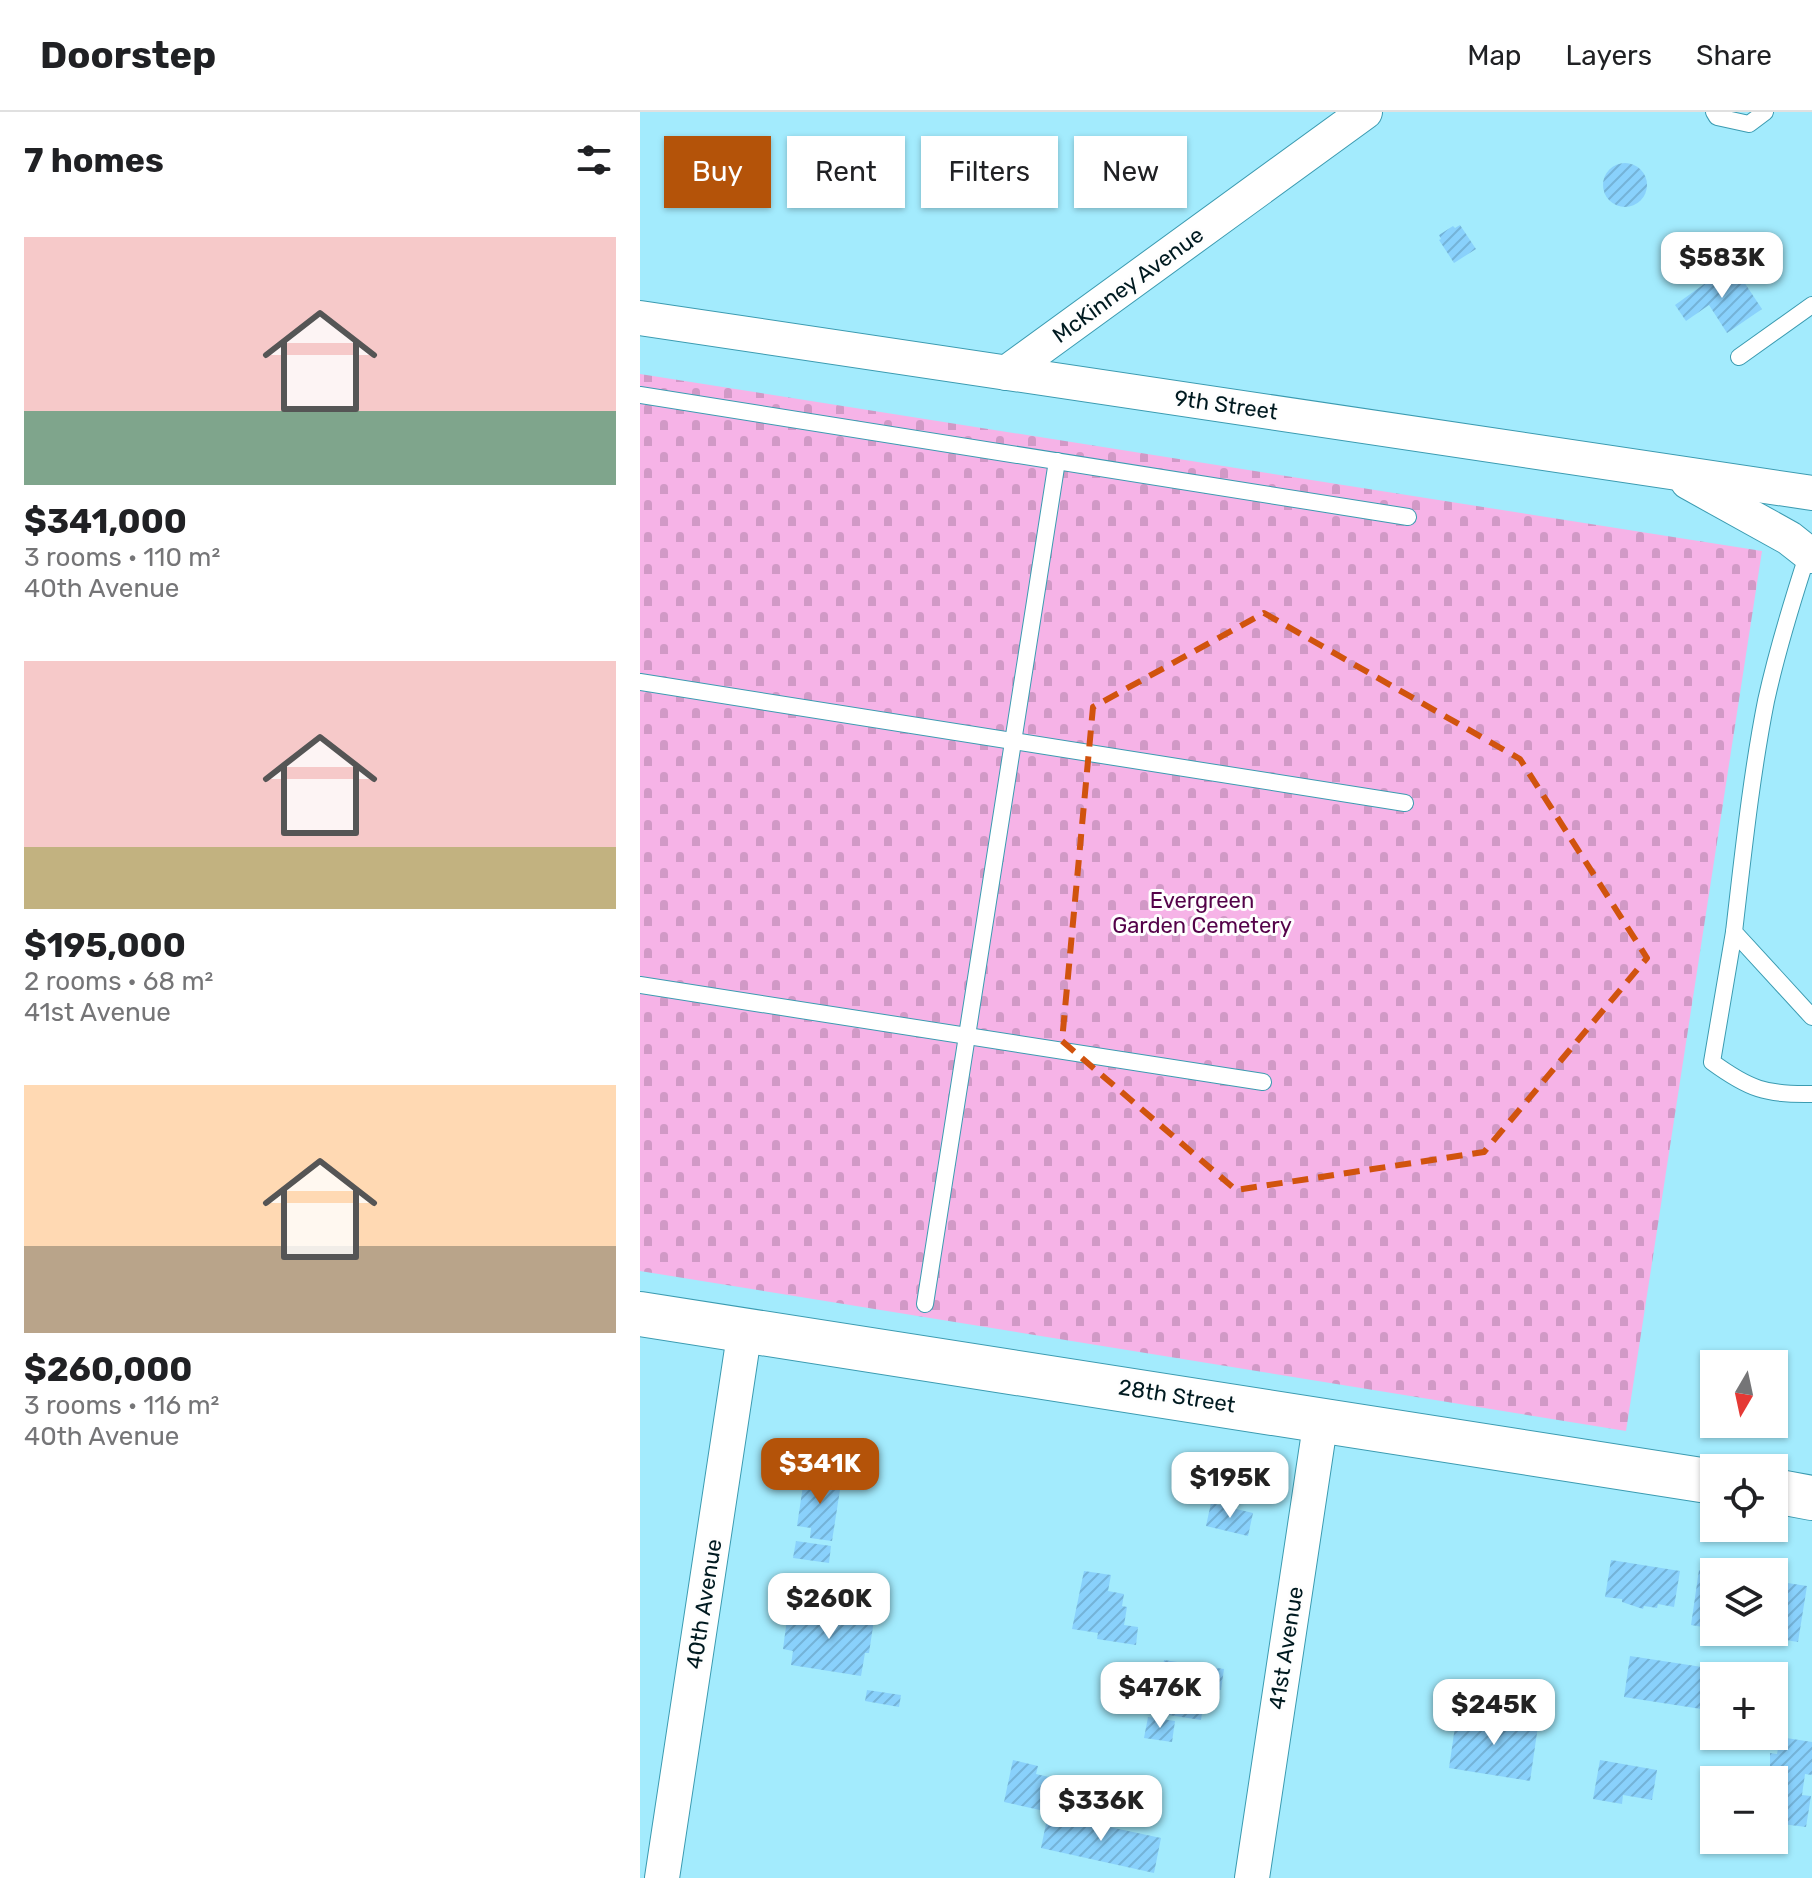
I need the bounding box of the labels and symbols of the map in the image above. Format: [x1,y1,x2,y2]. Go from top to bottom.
street label: McKinney Avenue [1047,221,1209,349]
pin: $583K [1666,232,1778,300]
street label: 9th Street [1173,384,1280,426]
park label: Evergreen Garden Cemetery [1112,887,1292,939]
north arrow [1700,1350,1788,1438]
street label: 28th Street [1117,1373,1238,1419]
pin: $341K [764,1438,876,1506]
pin: $195K [1174,1452,1286,1520]
street label: 40th Avenue [680,1537,728,1671]
pin: $260K [773,1573,885,1641]
street label: 41st Avenue [1263,1584,1309,1712]
pin: $476K [1104,1662,1216,1730]
pin: $245K [1438,1679,1550,1747]
pin: $336K [1045,1775,1157,1843]

